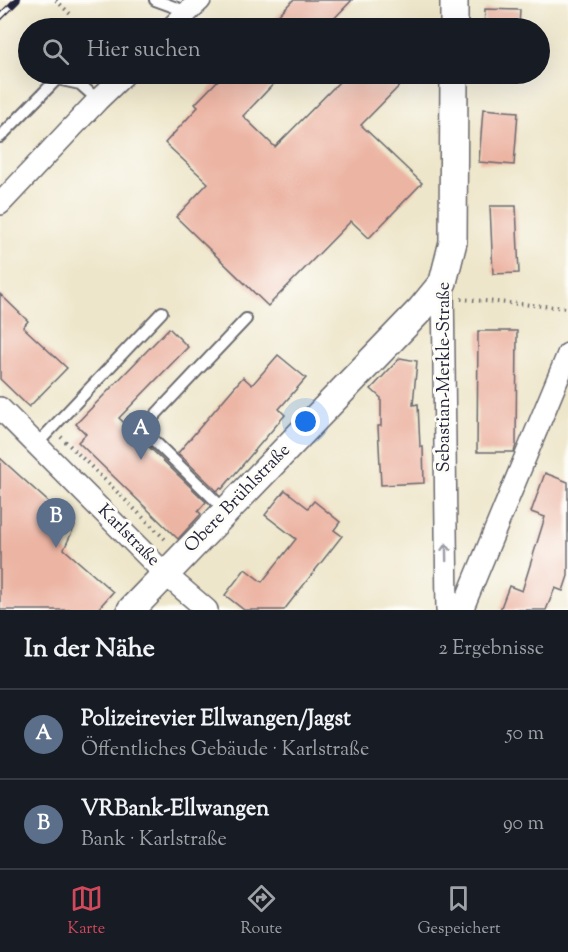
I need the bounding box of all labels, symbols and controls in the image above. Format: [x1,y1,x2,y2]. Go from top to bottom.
search box [18,18,550,84]
icon: search [39,35,72,68]
text: Hier suchen [87,35,201,67]
street label: Sebastian-Merkle-Straße [432,282,458,472]
your location [291,407,320,436]
pin: A [122,410,160,460]
street label: Obere Brühlstraße [179,439,297,559]
pin: B [36,498,76,548]
street label: Karlstraße [91,499,165,573]
one-way arrow [440,542,452,562]
text: In der Nähe [24,631,155,668]
text: 2 Ergebnisse [439,635,544,664]
text: Polizeirevier Ellwangen/Jagst [81,704,351,736]
text: A [35,720,52,749]
text: 50 m [506,720,544,749]
text: Öffentliches Gebäude · Karlstraße [81,736,369,765]
text: VRBank-Ellwangen [81,794,269,826]
text: B [37,810,50,839]
text: 90 m [503,810,544,839]
text: Bank · Karlstraße [81,826,227,855]
tab: Karte [68,882,105,941]
tab: Route [240,882,282,941]
tab: Gespeichert [417,882,500,941]

